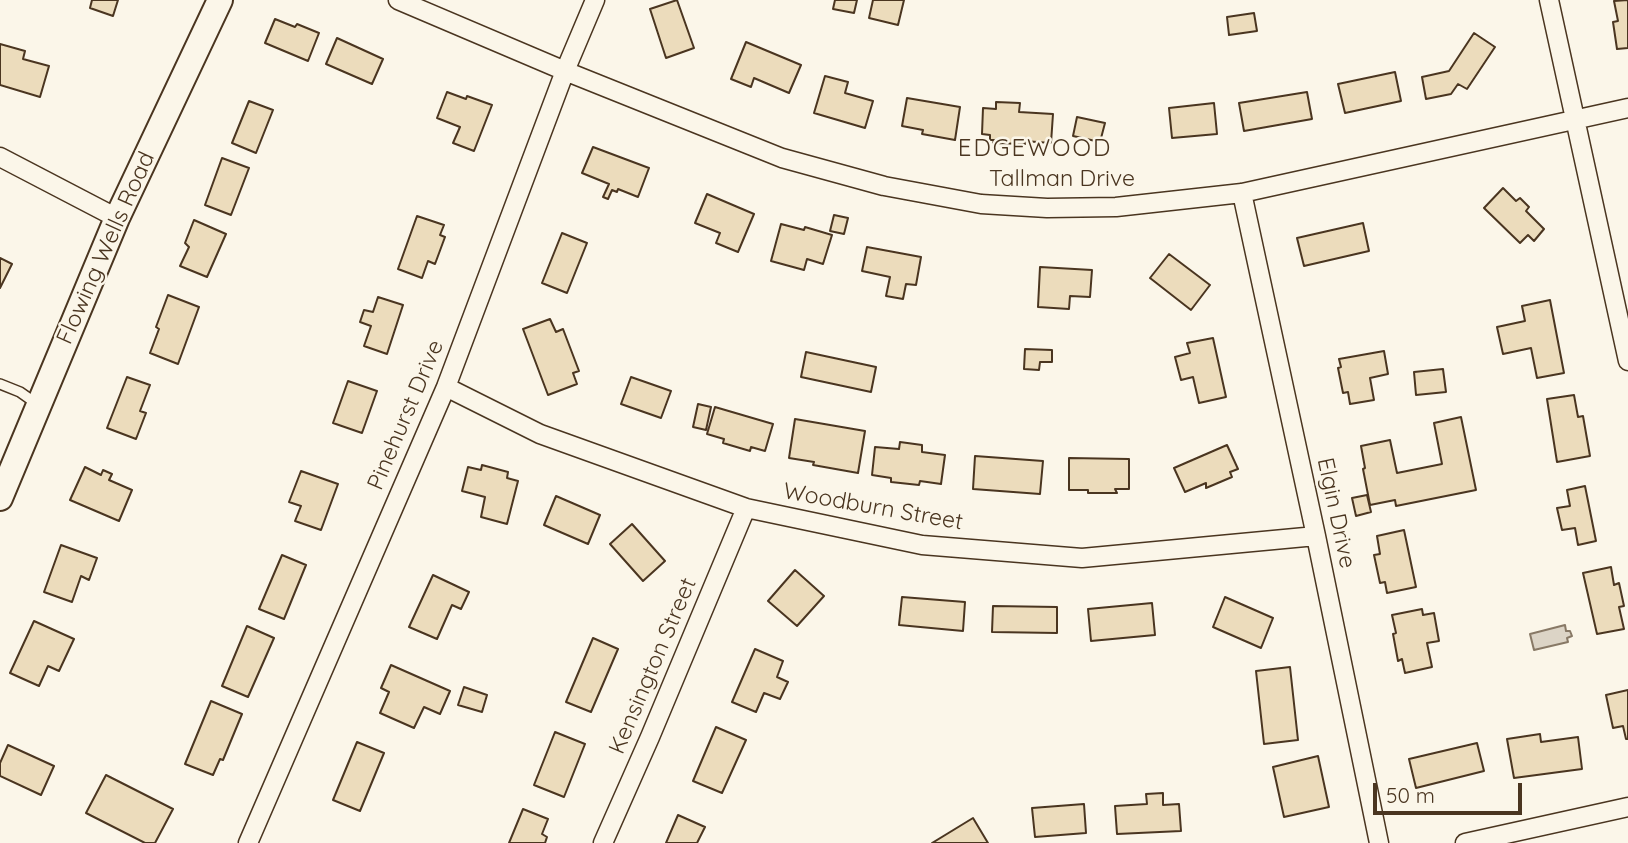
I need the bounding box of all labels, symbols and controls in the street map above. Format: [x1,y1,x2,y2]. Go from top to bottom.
district label: EDGEWOOD [959,135,1111,163]
street label: Flowing Wells Road [51,148,161,348]
street label: Tallman Drive [989,165,1135,193]
street label: Pinehurst Drive [362,336,450,494]
street label: Elgin Drive [1311,455,1361,571]
street label: Woodburn Street [781,478,965,536]
street label: Kensington Street [603,574,703,758]
scale bar [1376,770,1525,814]
text: 50 m [1386,782,1435,808]

